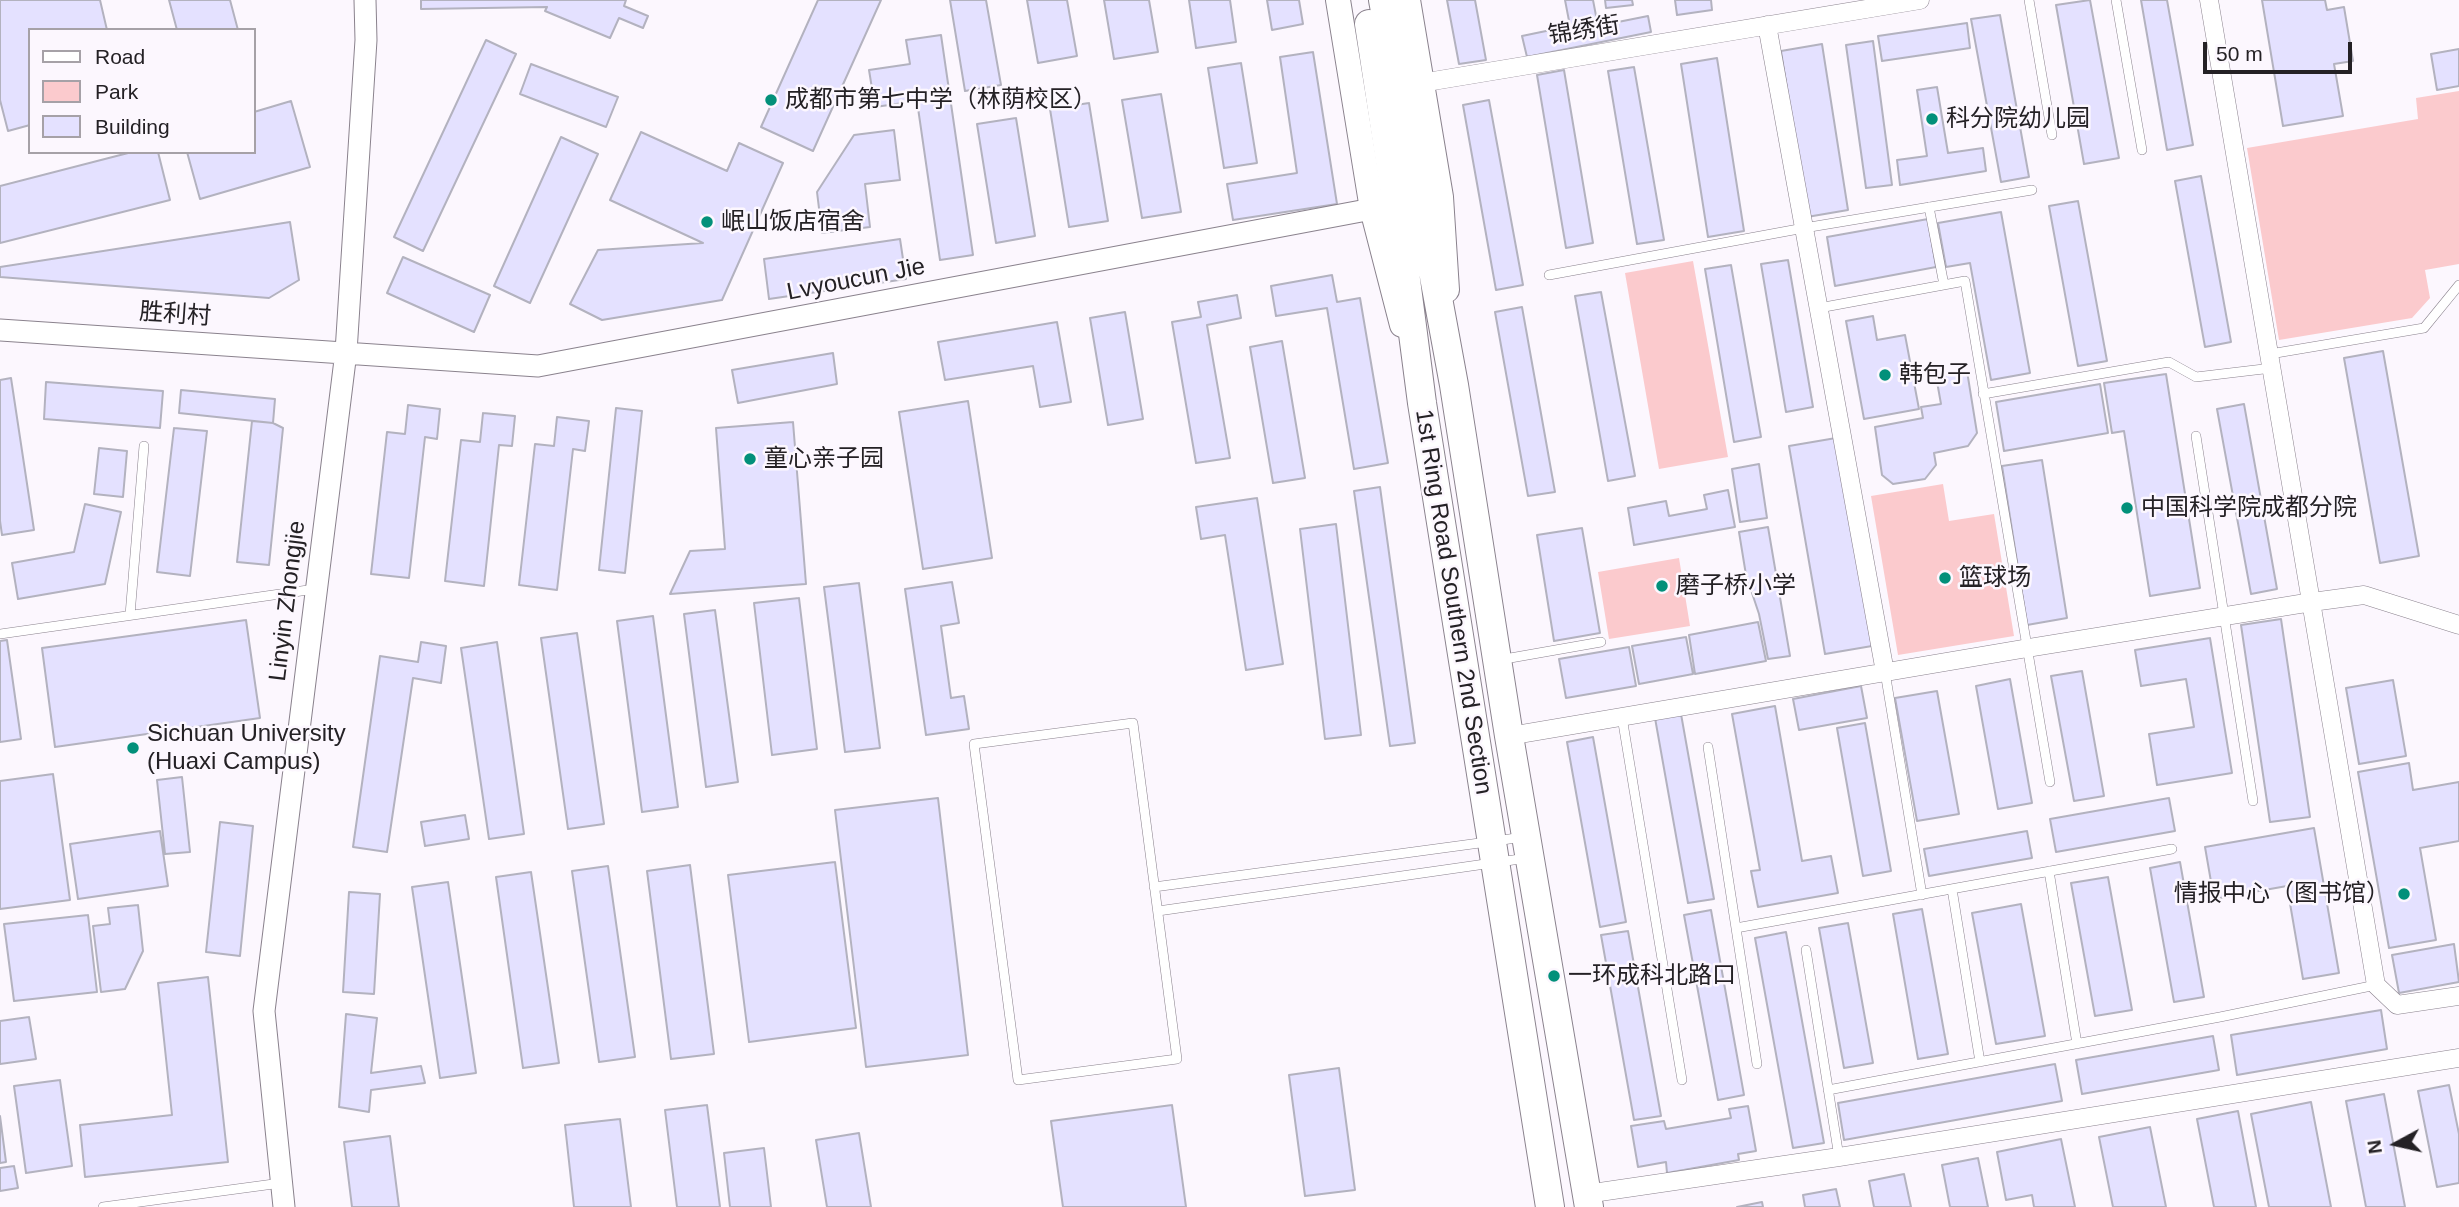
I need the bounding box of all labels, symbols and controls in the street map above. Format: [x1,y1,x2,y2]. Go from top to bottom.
street label: 锦绣街 [1546,11,1622,51]
legend [28,28,256,154]
scale bar [2207,28,2356,72]
text: 50 m [2216,42,2263,65]
text: Road [95,45,145,68]
text: Park [95,80,138,103]
place label: 成都市第七中学（林荫校区） [785,86,1097,114]
marker: 成都市第七中学（林荫校区） [763,92,779,108]
place label: 科分院幼儿园 [1946,105,2090,133]
marker: 科分院幼儿园 [1924,111,1940,127]
text: Building [95,115,170,138]
place label: 岷山饭店宿舍 [721,208,865,236]
marker: 岷山饭店宿舍 [699,214,715,230]
street label: Lvyoucun Jie [784,252,928,308]
street label: 胜利村 [138,298,212,332]
place label: 韩包子 [1899,361,1971,389]
marker: 韩包子 [1877,367,1893,383]
street label: 1st Ring Road Southern 2nd Section [1408,407,1498,797]
place label: 童心亲子园 [764,445,884,473]
marker: 童心亲子园 [742,451,758,467]
place label: 中国科学院成都分院 [2141,494,2357,522]
marker: 中国科学院成都分院 [2119,500,2135,516]
street label: Linyin Zhongjie [264,519,312,683]
place label: 篮球场 [1959,564,2031,592]
marker: 篮球场 [1937,570,1953,586]
place label: 磨子桥小学 [1676,572,1796,600]
marker: 磨子桥小学 [1654,578,1670,594]
place label: Sichuan University (Huaxi Campus) [147,720,346,776]
marker: Sichuan University (Huaxi Campus) [125,740,141,756]
place label: 情报中心（图书馆） [2174,880,2390,908]
marker: 情报中心（图书馆） [2396,886,2412,902]
place label: 一环成科北路口 [1568,962,1736,990]
marker: 一环成科北路口 [1546,968,1562,984]
north arrow [2361,1109,2431,1179]
text: N [2363,1139,2386,1155]

